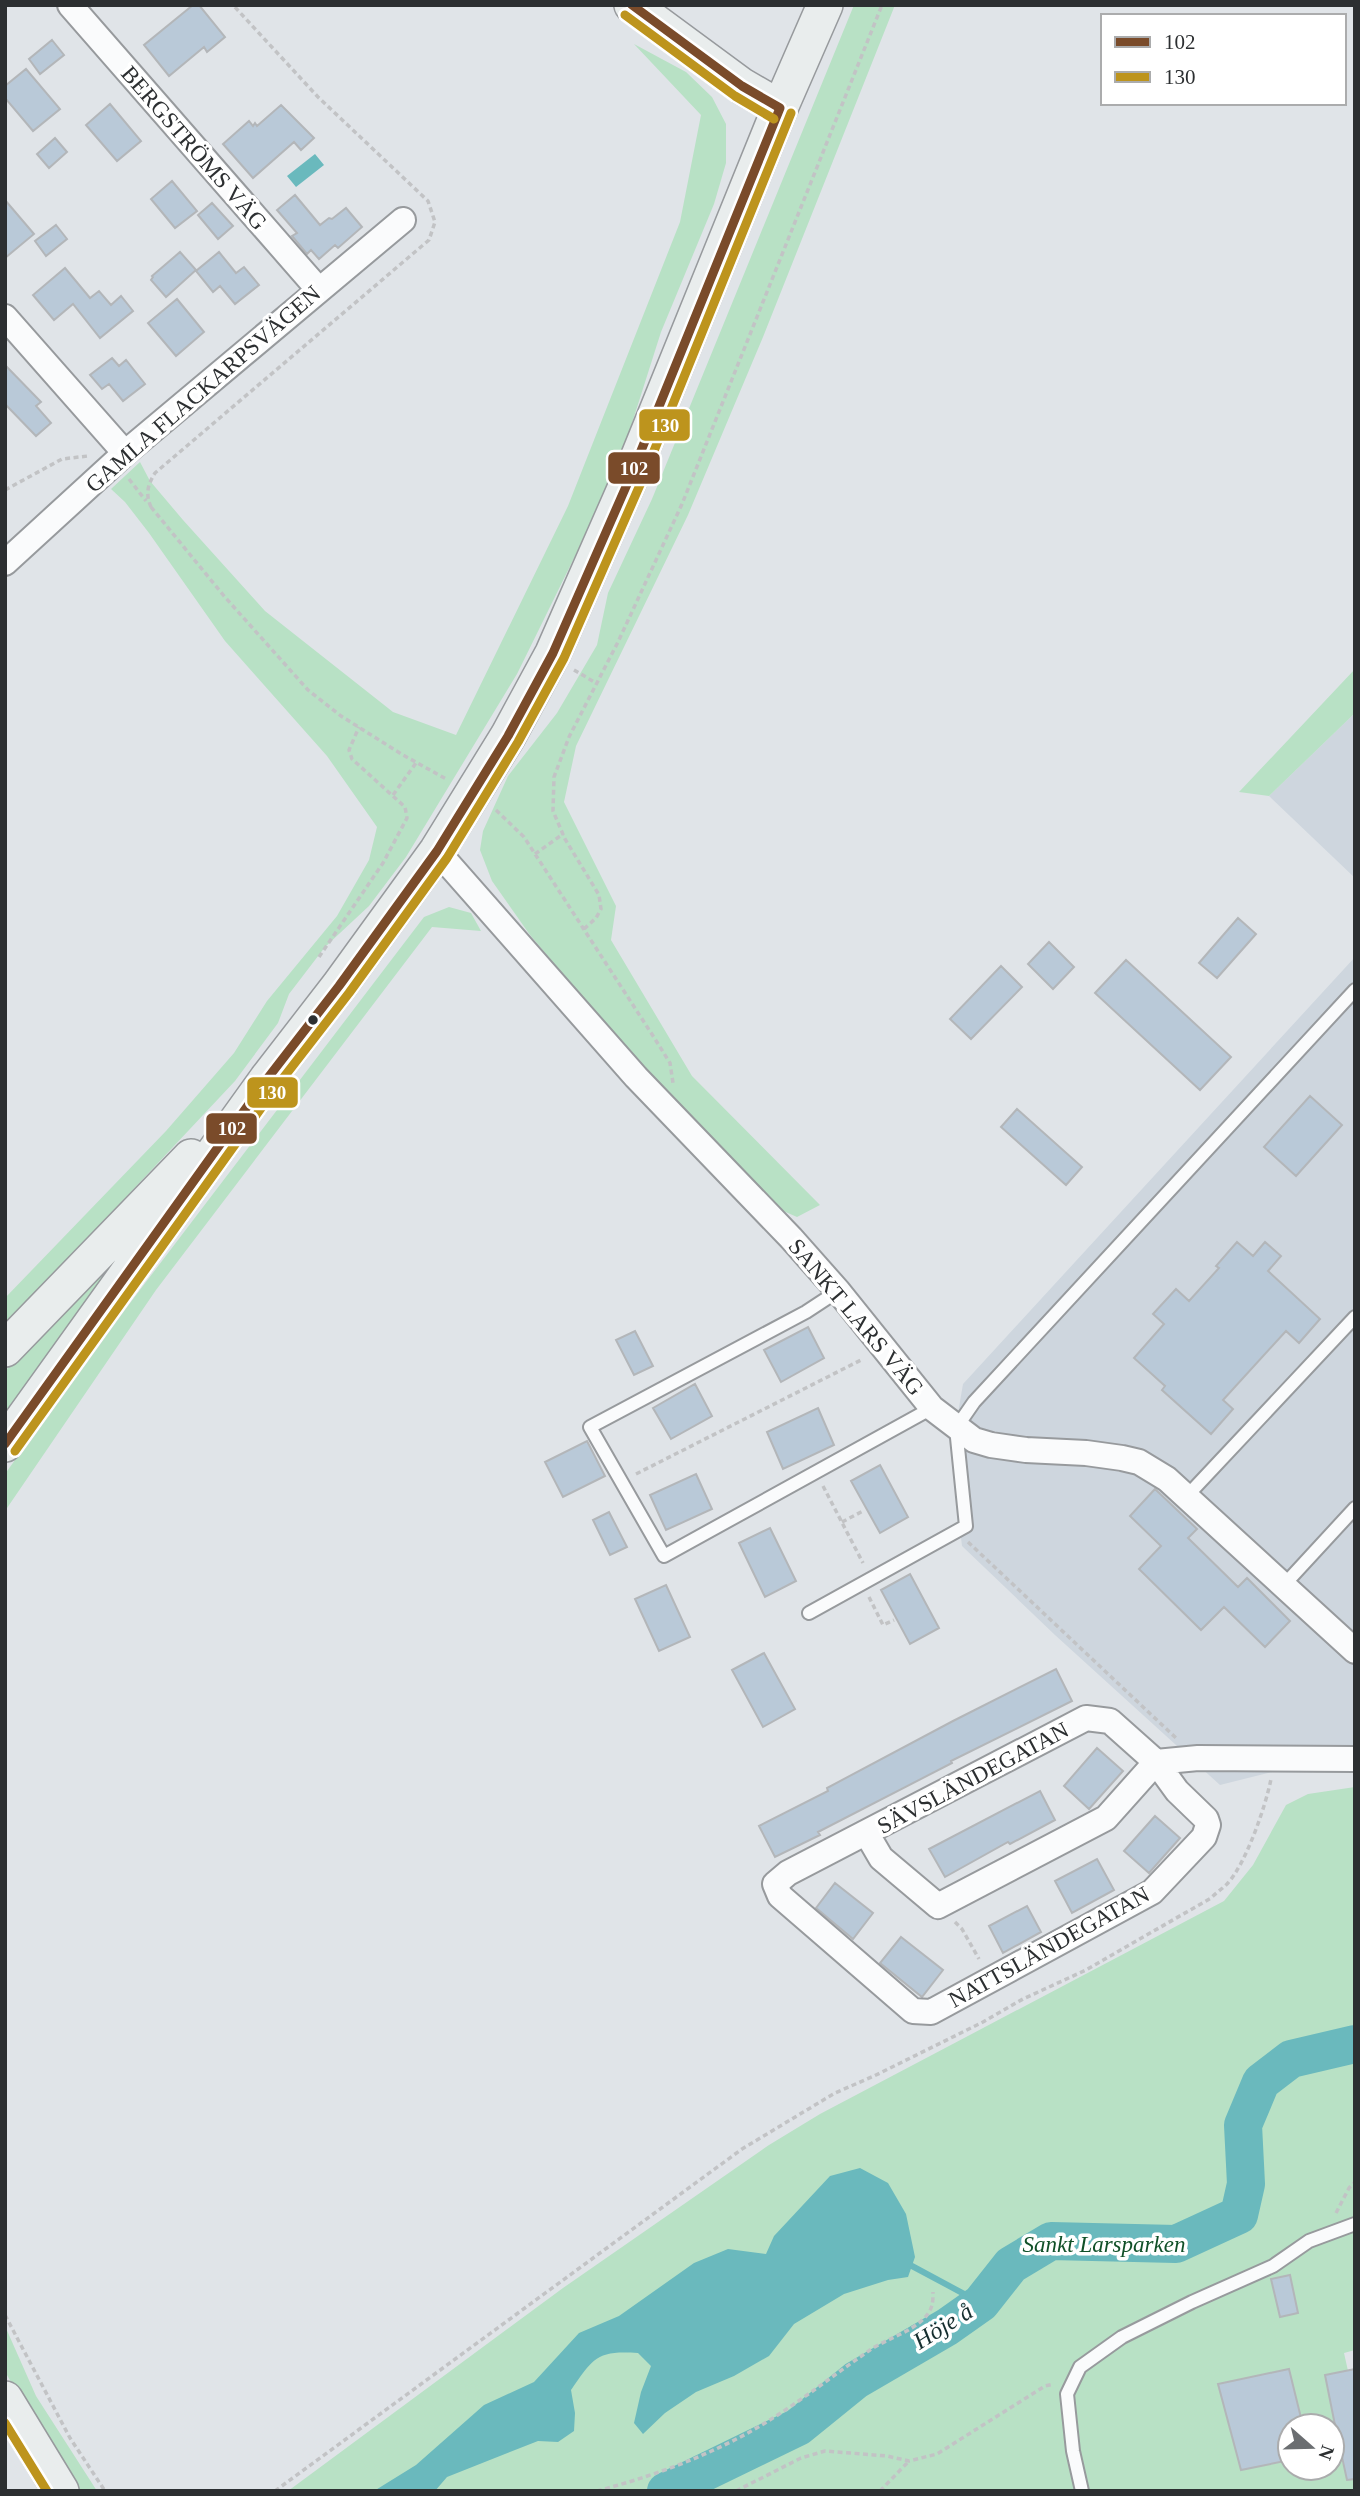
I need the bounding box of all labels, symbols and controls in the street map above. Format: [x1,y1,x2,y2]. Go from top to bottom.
legend [1101,14,1346,105]
text: 102 [1164,30,1196,54]
street label: BERGSTRÖMS VÄG [116,61,272,235]
text: 130 [1164,65,1196,89]
street label: GAMLA FLACKARPSVÄGEN [81,280,326,498]
line badge: 130 [638,408,691,442]
text: 130 [651,415,679,436]
line badge: 102 [607,451,661,485]
text: 102 [620,458,648,479]
unlabelled marker [306,1013,320,1027]
line badge: 130 [246,1076,299,1109]
text: 130 [258,1082,286,1103]
line badge: 102 [205,1112,258,1145]
text: 102 [218,1118,246,1139]
street label: SANKT LARS VÄG [783,1234,929,1400]
street label: SÄVSLÄNDEGATAN [873,1717,1073,1839]
street label: NATTSLÄNDEGATAN [944,1881,1154,2013]
park label: Sankt Larsparken [1023,2232,1185,2257]
water label: Höje å [908,2298,977,2355]
north arrow [1276,2412,1346,2482]
text: N [1314,2443,1339,2463]

